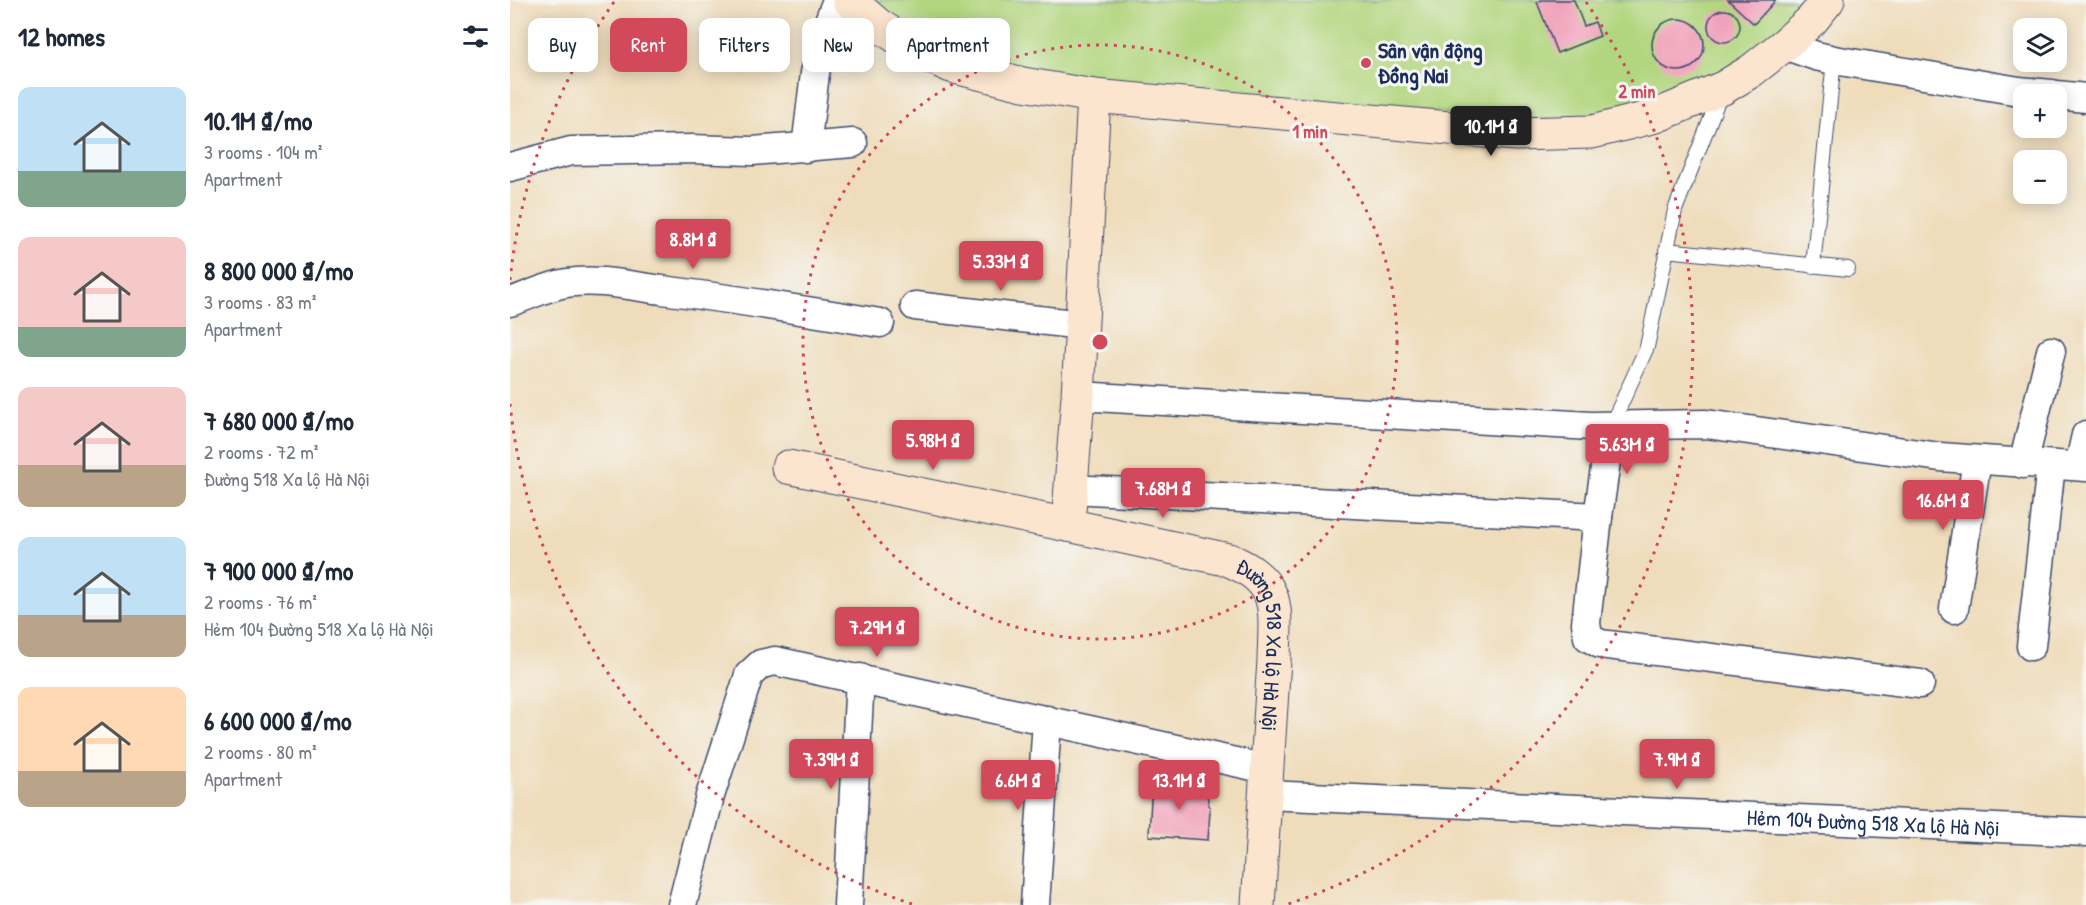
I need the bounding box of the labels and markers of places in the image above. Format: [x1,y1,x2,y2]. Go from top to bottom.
place label: Sân vận động Đồng Nai [1378,35,1483,91]
marker: Sân vận động Đồng Nai [1359,56,1373,70]
pin: 10.1M ₫ [1436,106,1546,157]
pin: 8.8M ₫ [644,219,742,270]
pin: 5.33M ₫ [946,241,1056,292]
centre of rings [1090,332,1110,352]
pin: 5.98M ₫ [878,420,988,471]
pin: 5.63M ₫ [1572,424,1682,475]
pin: 7.68M ₫ [1108,468,1218,519]
pin: 16.6M ₫ [1888,480,1998,531]
pin: 7.29M ₫ [822,607,932,658]
pin: 7.39M ₫ [776,739,886,790]
pin: 7.9M ₫ [1628,739,1726,790]
pin: 6.6M ₫ [969,760,1067,811]
pin: 13.1M ₫ [1124,760,1234,811]

